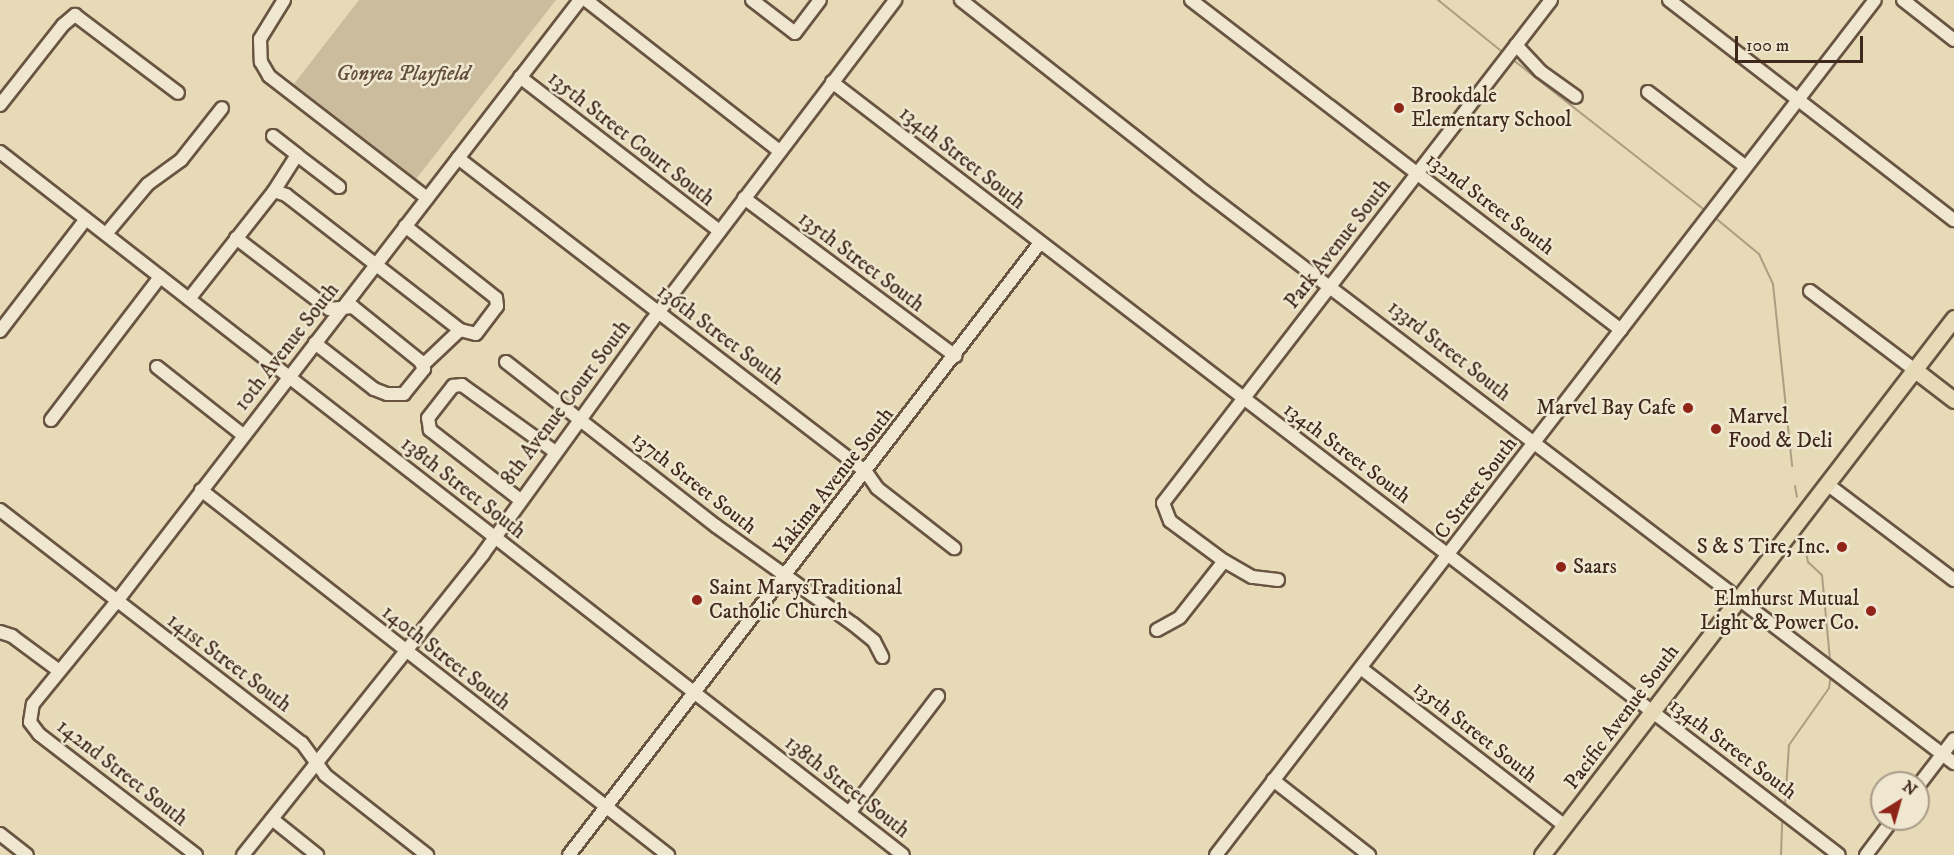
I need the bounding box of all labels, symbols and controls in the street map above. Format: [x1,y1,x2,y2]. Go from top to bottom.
scale bar [1738,24,1866,62]
text: 100 m [1746,35,1789,57]
park label: Gonyea Playfield [336,61,470,87]
street label: 135th Street Court South [543,66,719,212]
place label: Brookdale Elementary School [1411,83,1572,133]
street label: 134th Street South [894,101,1030,215]
marker: Brookdale Elementary School [1392,101,1406,115]
street label: 132nd Street South [1421,147,1559,261]
street label: Park Avenue South [1279,174,1397,314]
street label: 135th Street South [793,206,929,318]
street label: 10th Avenue South [229,278,345,416]
street label: 136th Street South [652,279,788,391]
street label: 133rd Street South [1382,295,1516,407]
street label: 8th Avenue Court South [496,315,636,491]
place label: Marvel Bay Cafe [1536,395,1676,421]
street label: 134th Street South [1278,397,1416,509]
marker: Marvel Bay Cafe [1681,401,1695,415]
street label: Yakima Avenue South [769,402,899,560]
place label: Marvel Food & Deli [1728,404,1832,454]
marker: Marvel Food & Deli [1709,422,1723,436]
street label: 137th Street South [626,426,762,540]
street label: 138th Street South [396,431,530,545]
street label: C Street South [1429,432,1523,544]
place label: S & S Tire, Inc. [1697,534,1830,560]
marker: S & S Tire, Inc. [1835,540,1849,554]
place label: Saars [1573,554,1617,580]
marker: Saars [1554,560,1568,574]
place label: Saint MarysTraditional Catholic Church [709,575,902,625]
place label: Elmhurst Mutual Light & Power Co. [1700,586,1859,636]
marker: Saint MarysTraditional Catholic Church [690,593,704,607]
street label: 140th Street South [377,600,515,716]
marker: Elmhurst Mutual Light & Power Co. [1864,604,1878,618]
street label: 141st Street South [162,608,296,718]
street label: Pacific Avenue South [1559,639,1685,795]
street label: 135th Street South [1408,675,1542,789]
street label: 134th Street South [1664,693,1802,805]
street label: 142nd Street South [51,714,193,832]
street label: 138th Street South [780,730,914,844]
north arrow [1870,771,1930,831]
text: N [1898,776,1921,800]

